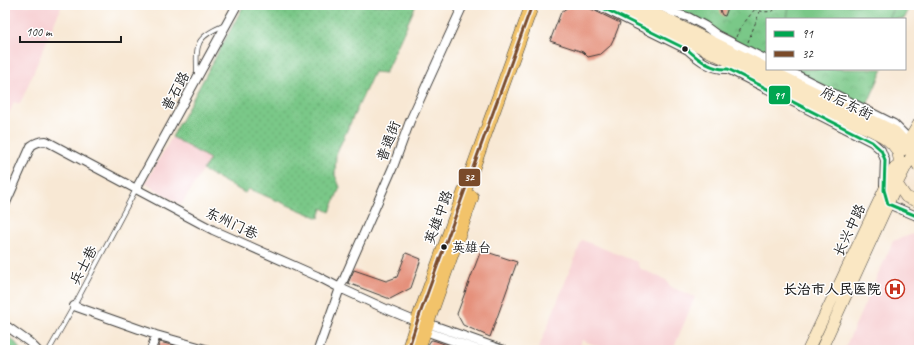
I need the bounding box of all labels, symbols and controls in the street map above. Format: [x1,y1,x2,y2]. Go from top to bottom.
scale bar [20,18,121,44]
legend [766,18,906,70]
text: 100 m [26,24,53,40]
text: 91 [802,26,813,42]
unlabelled marker [680,44,690,54]
text: 32 [802,46,814,62]
street label: 普石路 [158,69,193,114]
street label: 府后东街 [818,83,876,124]
line badge: 91 [768,85,791,105]
text: 91 [774,88,785,102]
street label: 普通街 [373,119,404,164]
line badge: 32 [458,168,481,187]
text: 32 [464,170,475,184]
street label: 英雄中路 [421,188,456,246]
street label: 长兴中路 [830,201,869,259]
street label: 东州门巷 [203,204,262,243]
place label: 英雄台 [452,240,491,256]
street label: 兵士巷 [66,242,101,288]
marker: 英雄台 [439,242,449,252]
hospital icon: 长治市人民医院 [884,278,906,300]
place label: 长治市人民医院 [783,281,881,298]

